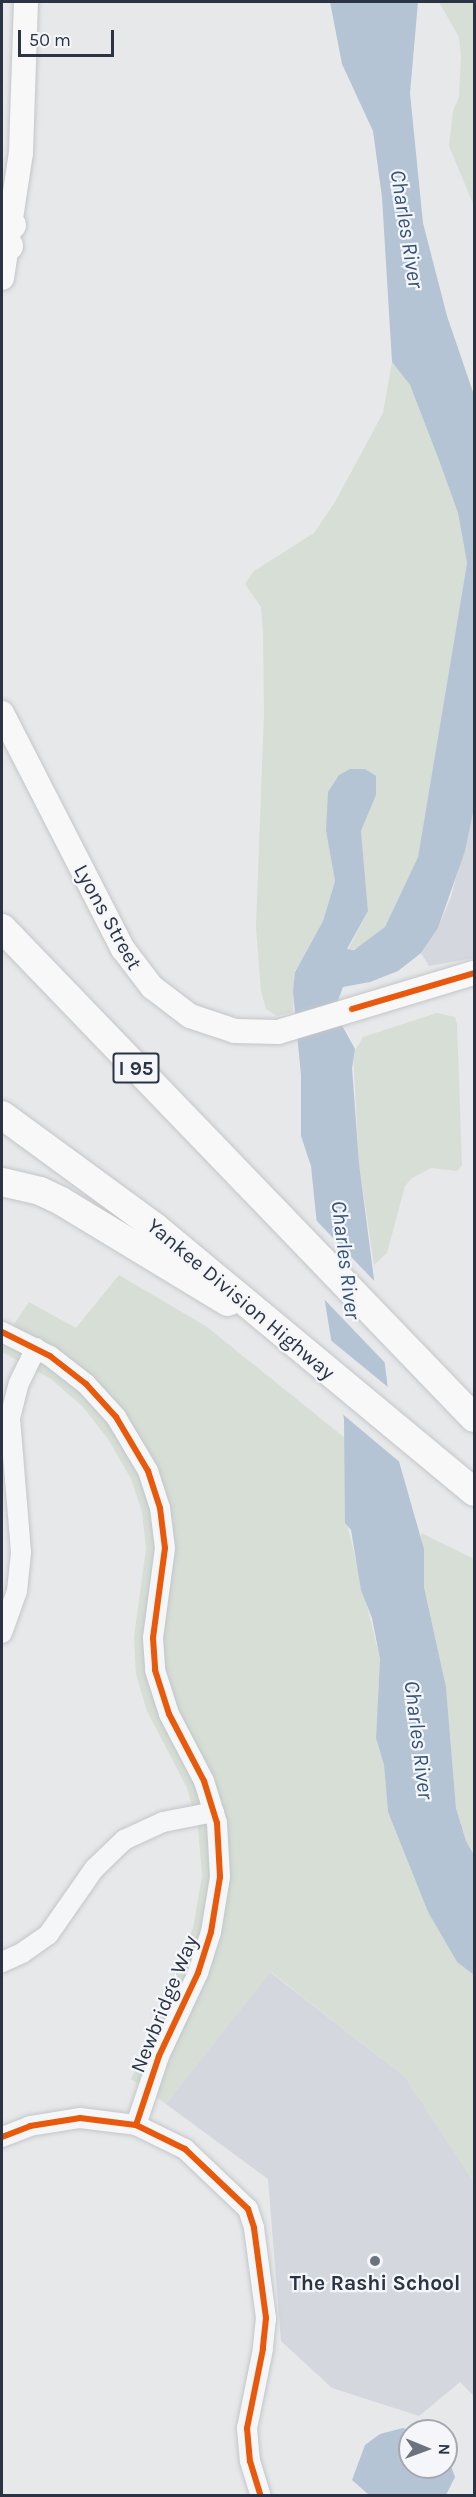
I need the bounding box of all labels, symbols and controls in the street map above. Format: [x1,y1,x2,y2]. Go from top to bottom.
scale bar [21,18,117,56]
text: 50 m [29,29,71,51]
water label: Charles River [384,168,428,290]
street label: Lyons Street [69,860,147,974]
road number: I 95 [112,1051,160,1085]
water label: Charles River [325,1199,365,1321]
street label: Yankee Division Highway [142,1213,340,1385]
water label: Charles River [398,1679,438,1801]
street label: Newbridge Way [125,1932,203,2076]
marker: The Rashi School [368,2254,382,2268]
place label: The Rashi School [290,2270,460,2296]
north arrow [398,2419,458,2479]
text: N [435,2443,454,2455]

